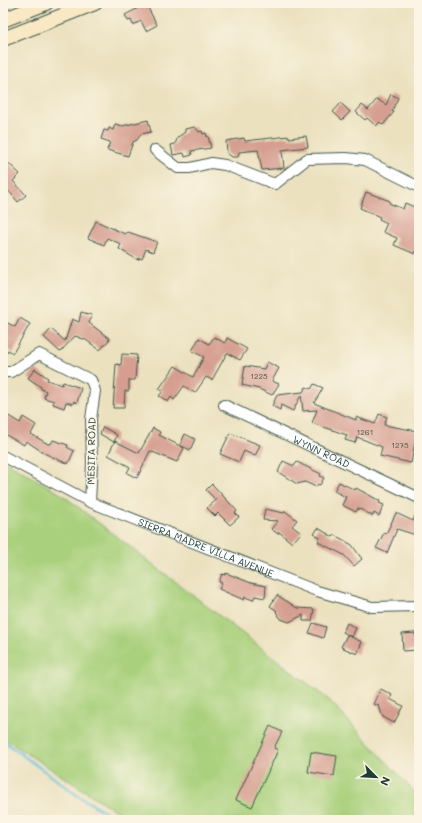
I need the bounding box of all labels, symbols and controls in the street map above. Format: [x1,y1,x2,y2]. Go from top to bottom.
house number: 1225 [250,371,268,381]
street label: MESITA ROAD [83,417,99,485]
house number: 1261 [357,427,373,437]
street label: WYNN ROAD [291,432,352,471]
house number: 1275 [391,440,409,450]
street label: SIERRA MADRE VILLA AVENUE [136,515,276,581]
north arrow [356,757,396,797]
text: N [377,774,394,788]

